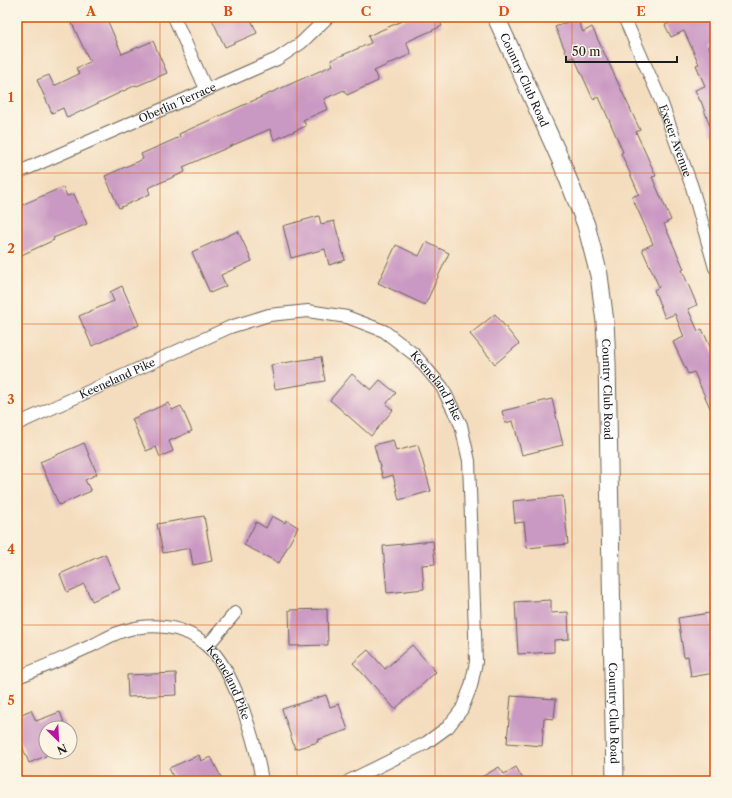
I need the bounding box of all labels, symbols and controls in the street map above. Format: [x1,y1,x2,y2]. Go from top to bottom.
text: A [85,3,97,19]
text: B [223,3,233,19]
text: C [361,3,371,19]
text: D [498,3,510,19]
text: E [636,3,646,19]
street label: Country Club Road [497,31,552,129]
scale bar [566,38,677,64]
text: 50 m [572,44,601,59]
street label: Oberlin Terrace [136,80,218,126]
text: 1 [8,89,14,105]
street label: Exeter Avenue [656,103,695,179]
text: 2 [7,240,15,256]
street label: Country Club Road [599,338,615,440]
street label: Keeneland Pike [408,348,465,423]
street label: Keeneland Pike [77,355,157,402]
text: 3 [7,391,15,407]
text: 4 [7,541,15,557]
street label: Keeneland Pike [203,642,253,721]
street label: Country Club Road [606,662,622,764]
text: 5 [7,692,15,708]
north arrow [38,720,78,760]
text: N [54,741,69,758]

